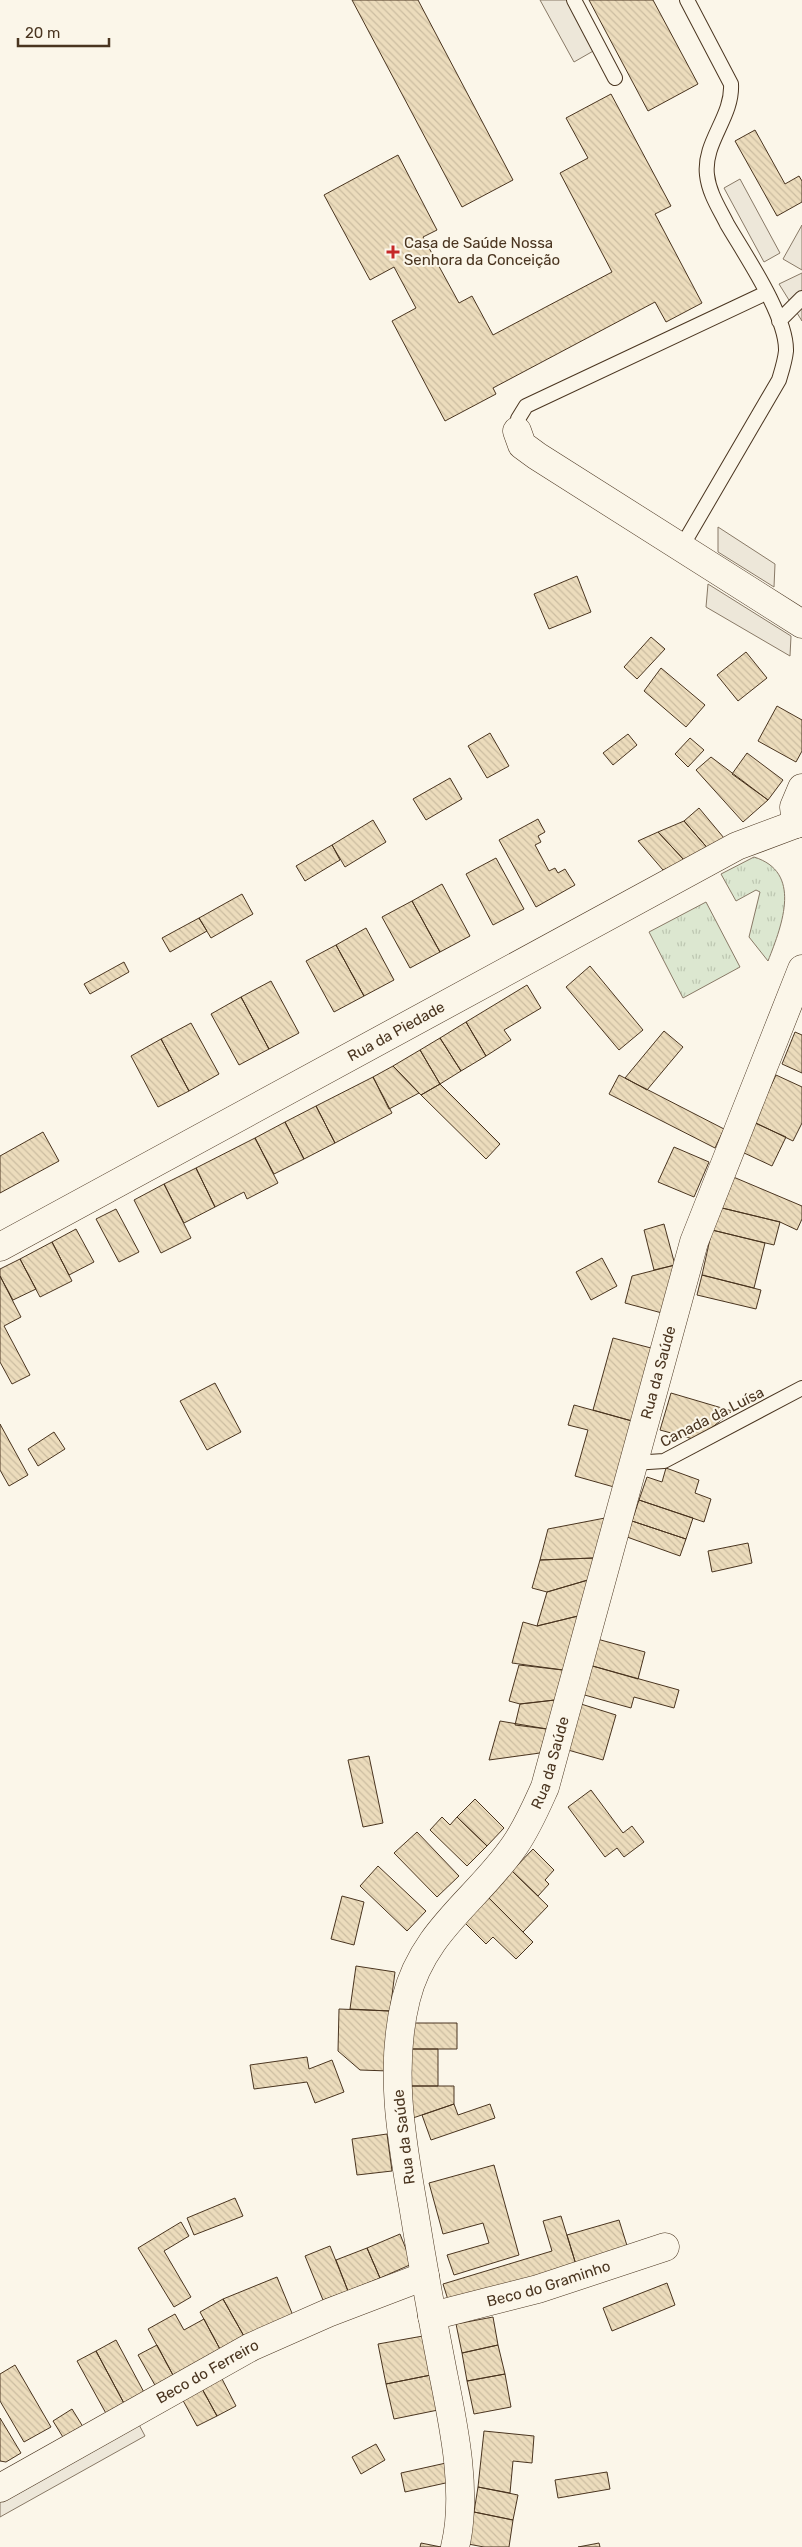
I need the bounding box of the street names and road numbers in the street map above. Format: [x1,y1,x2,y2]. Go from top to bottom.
street label: Rua da Piedade [344,998,448,1065]
street label: Rua da Saúde [637,1324,680,1421]
street label: Canada da Luísa [657,1383,767,1451]
street label: Rua da Saúde [527,1715,573,1812]
street label: Rua da Saúde [389,2088,419,2186]
street label: Beco do Graminho [485,2257,613,2311]
street label: Beco do Ferreiro [153,2336,261,2407]

